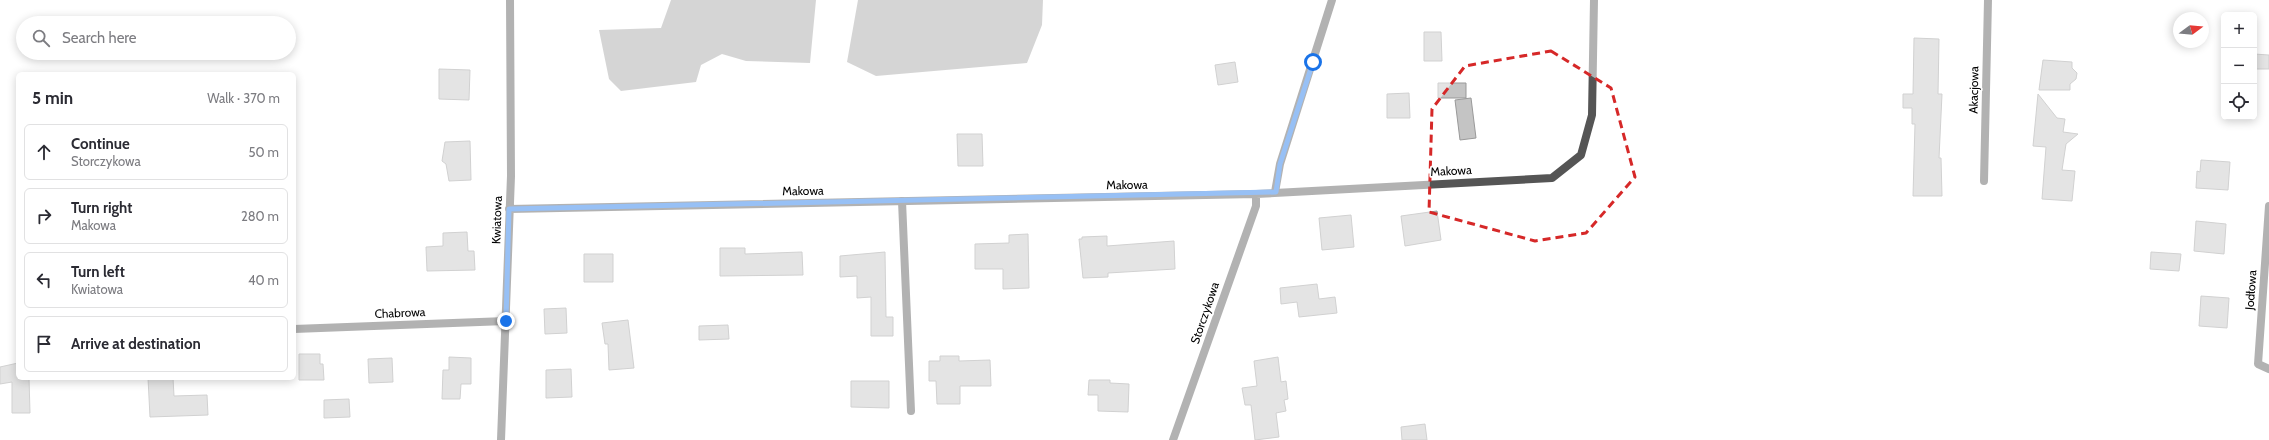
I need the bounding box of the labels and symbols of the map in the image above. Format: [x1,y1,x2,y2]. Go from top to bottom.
north arrow [2173,12,2209,48]
route start [1304,53,1322,71]
street label: Akacjowa [1966,66,1981,114]
street label: Makowa [1430,162,1472,179]
street label: Makowa [1106,177,1148,192]
street label: Makowa [782,183,824,198]
street label: Kwiatowa [488,195,505,244]
street label: Jodłowa [2242,269,2259,311]
street label: Storczykowa [1187,280,1222,346]
street label: Chabrowa [374,304,426,321]
route end [497,312,515,330]

